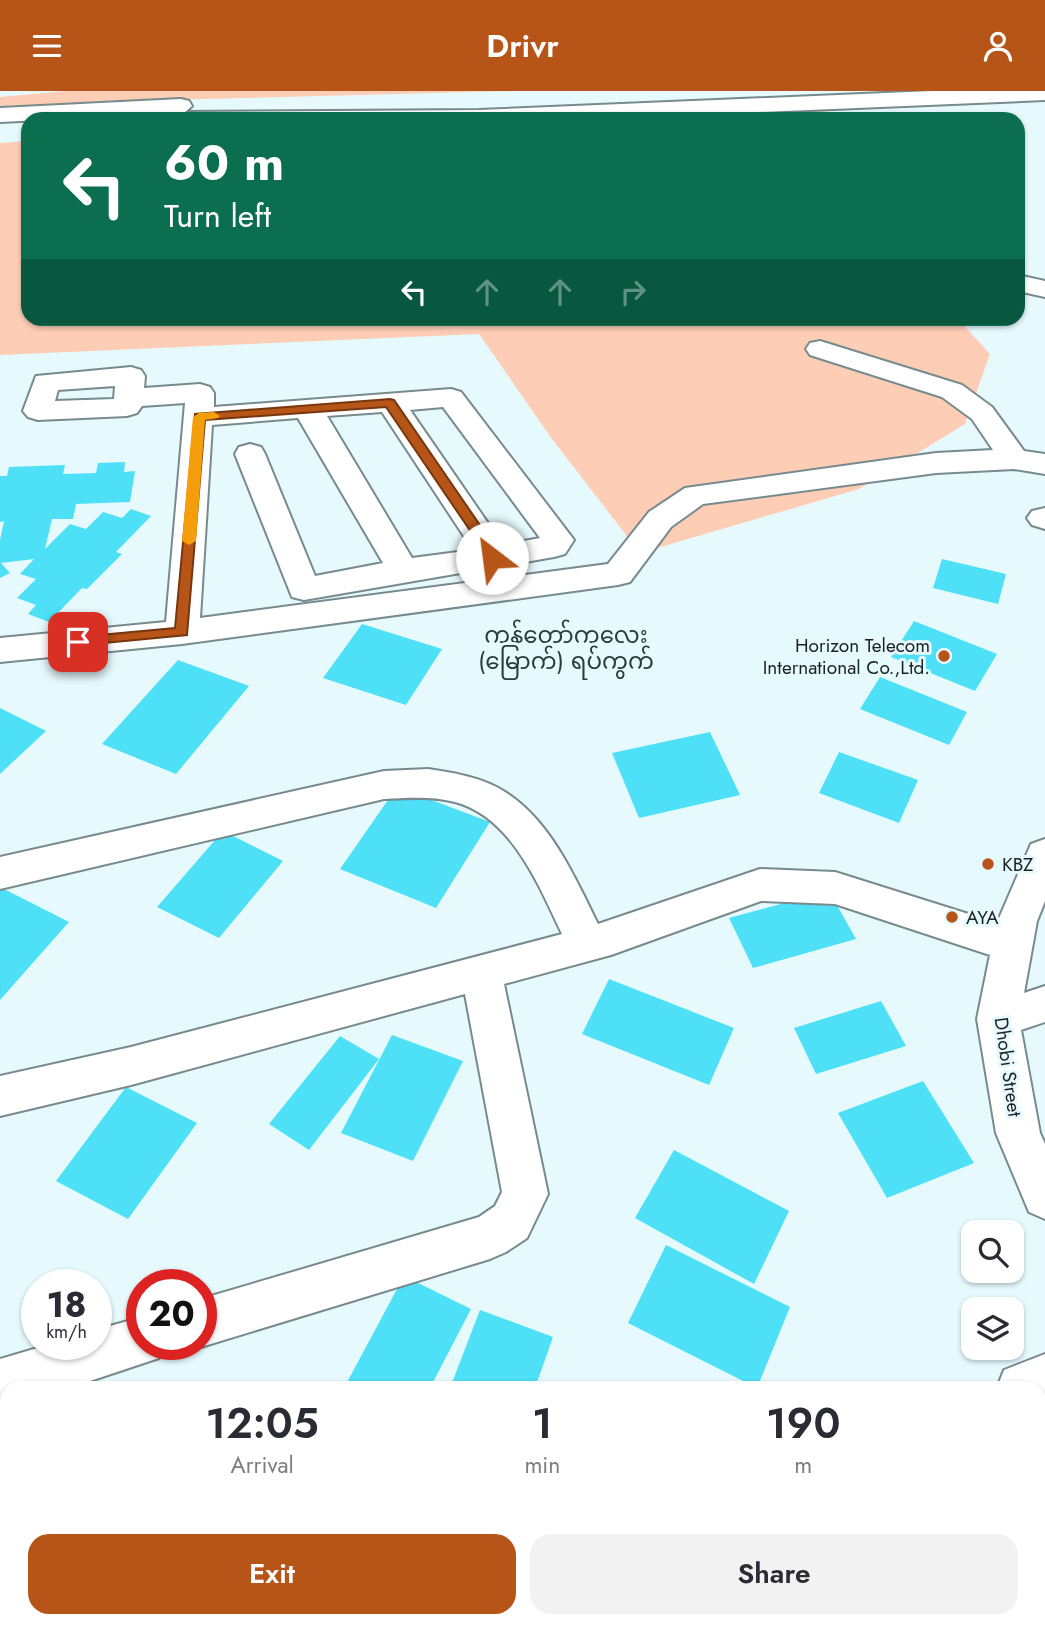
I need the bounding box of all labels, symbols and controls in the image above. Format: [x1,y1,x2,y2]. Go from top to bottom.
text: Drivr [486,23,559,69]
icon: menu [28,27,66,65]
icon: person [979,27,1017,65]
text: 60 m [164,128,284,198]
icon: left [49,140,140,231]
text: Turn left [164,193,271,239]
icon: left [395,273,433,311]
icon: ahead [468,273,506,311]
icon: ahead [541,273,579,311]
icon: right [614,273,652,311]
position arrow [455,521,529,595]
pin [48,612,108,672]
district label: ကန်တော်ကလေး (မြောက်) ရပ်ကွက် [478,618,654,680]
icon: arrive [59,623,97,661]
place label: Horizon Telecom International Co.,Ltd. [763,632,930,681]
marker: Horizon Telecom International Co.,Ltd. [936,648,952,664]
place label: KBZ [1002,851,1033,878]
marker: KBZ [980,856,996,872]
place label: AYA [966,904,999,931]
marker: AYA [944,909,960,925]
street label: Dhobi Street [988,1016,1028,1119]
map controls [961,1220,1024,1360]
button: search [961,1220,1024,1283]
speed limit sign: 20 [126,1269,217,1360]
text: 18 [47,1280,86,1330]
button: layers [961,1297,1024,1360]
text: km/h [46,1319,87,1345]
text: 12:05 [206,1393,319,1454]
text: 1 [532,1393,553,1454]
text: 190 [766,1393,840,1454]
text: Arrival [230,1448,294,1482]
text: min [524,1448,560,1482]
text: m [794,1448,812,1482]
button: Exit [28,1534,516,1614]
button: Share [530,1534,1018,1614]

